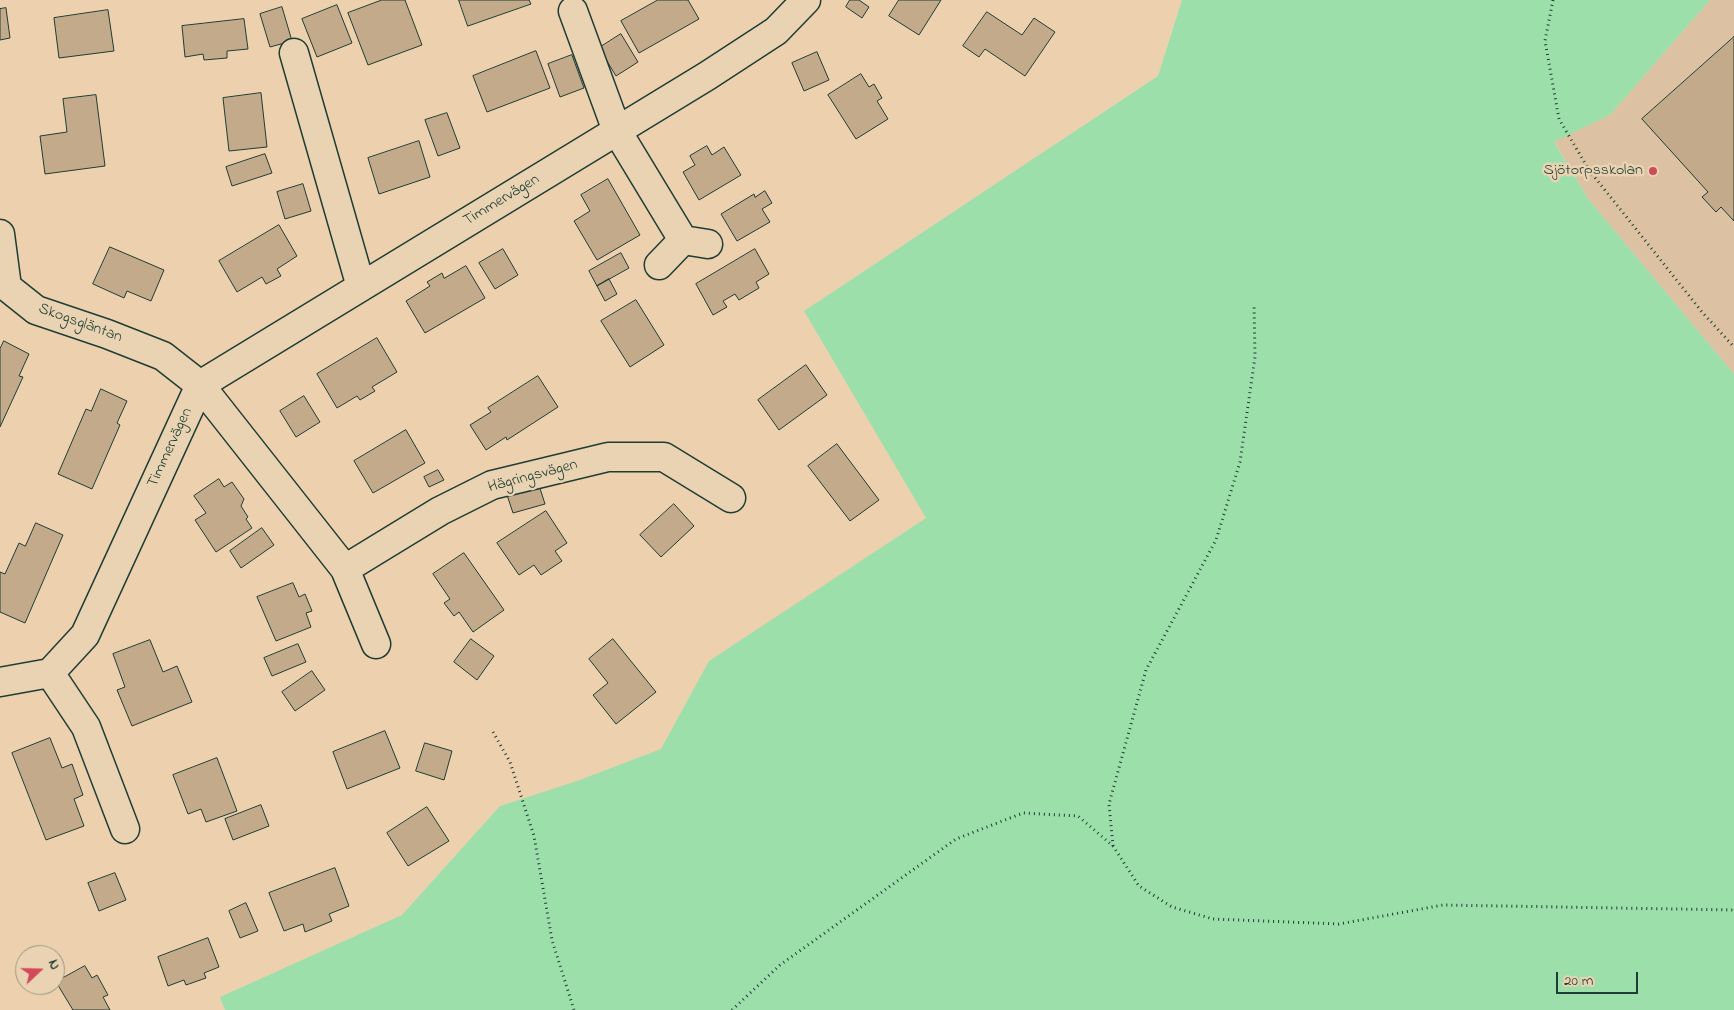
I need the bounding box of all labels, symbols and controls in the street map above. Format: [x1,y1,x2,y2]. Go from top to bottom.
place label: Sjötorpsskolan [1543,161,1643,181]
marker: Sjötorpsskolan [1647,165,1659,177]
street label: Timmervägen [460,171,544,231]
street label: Skogsgläntan [35,300,125,348]
street label: Timmervägen [144,405,198,491]
street label: Hägringsvägen [486,456,580,498]
north arrow [15,945,65,995]
text: N [42,957,65,973]
scale bar [1559,962,1642,994]
text: 20 m [1564,970,1593,992]

